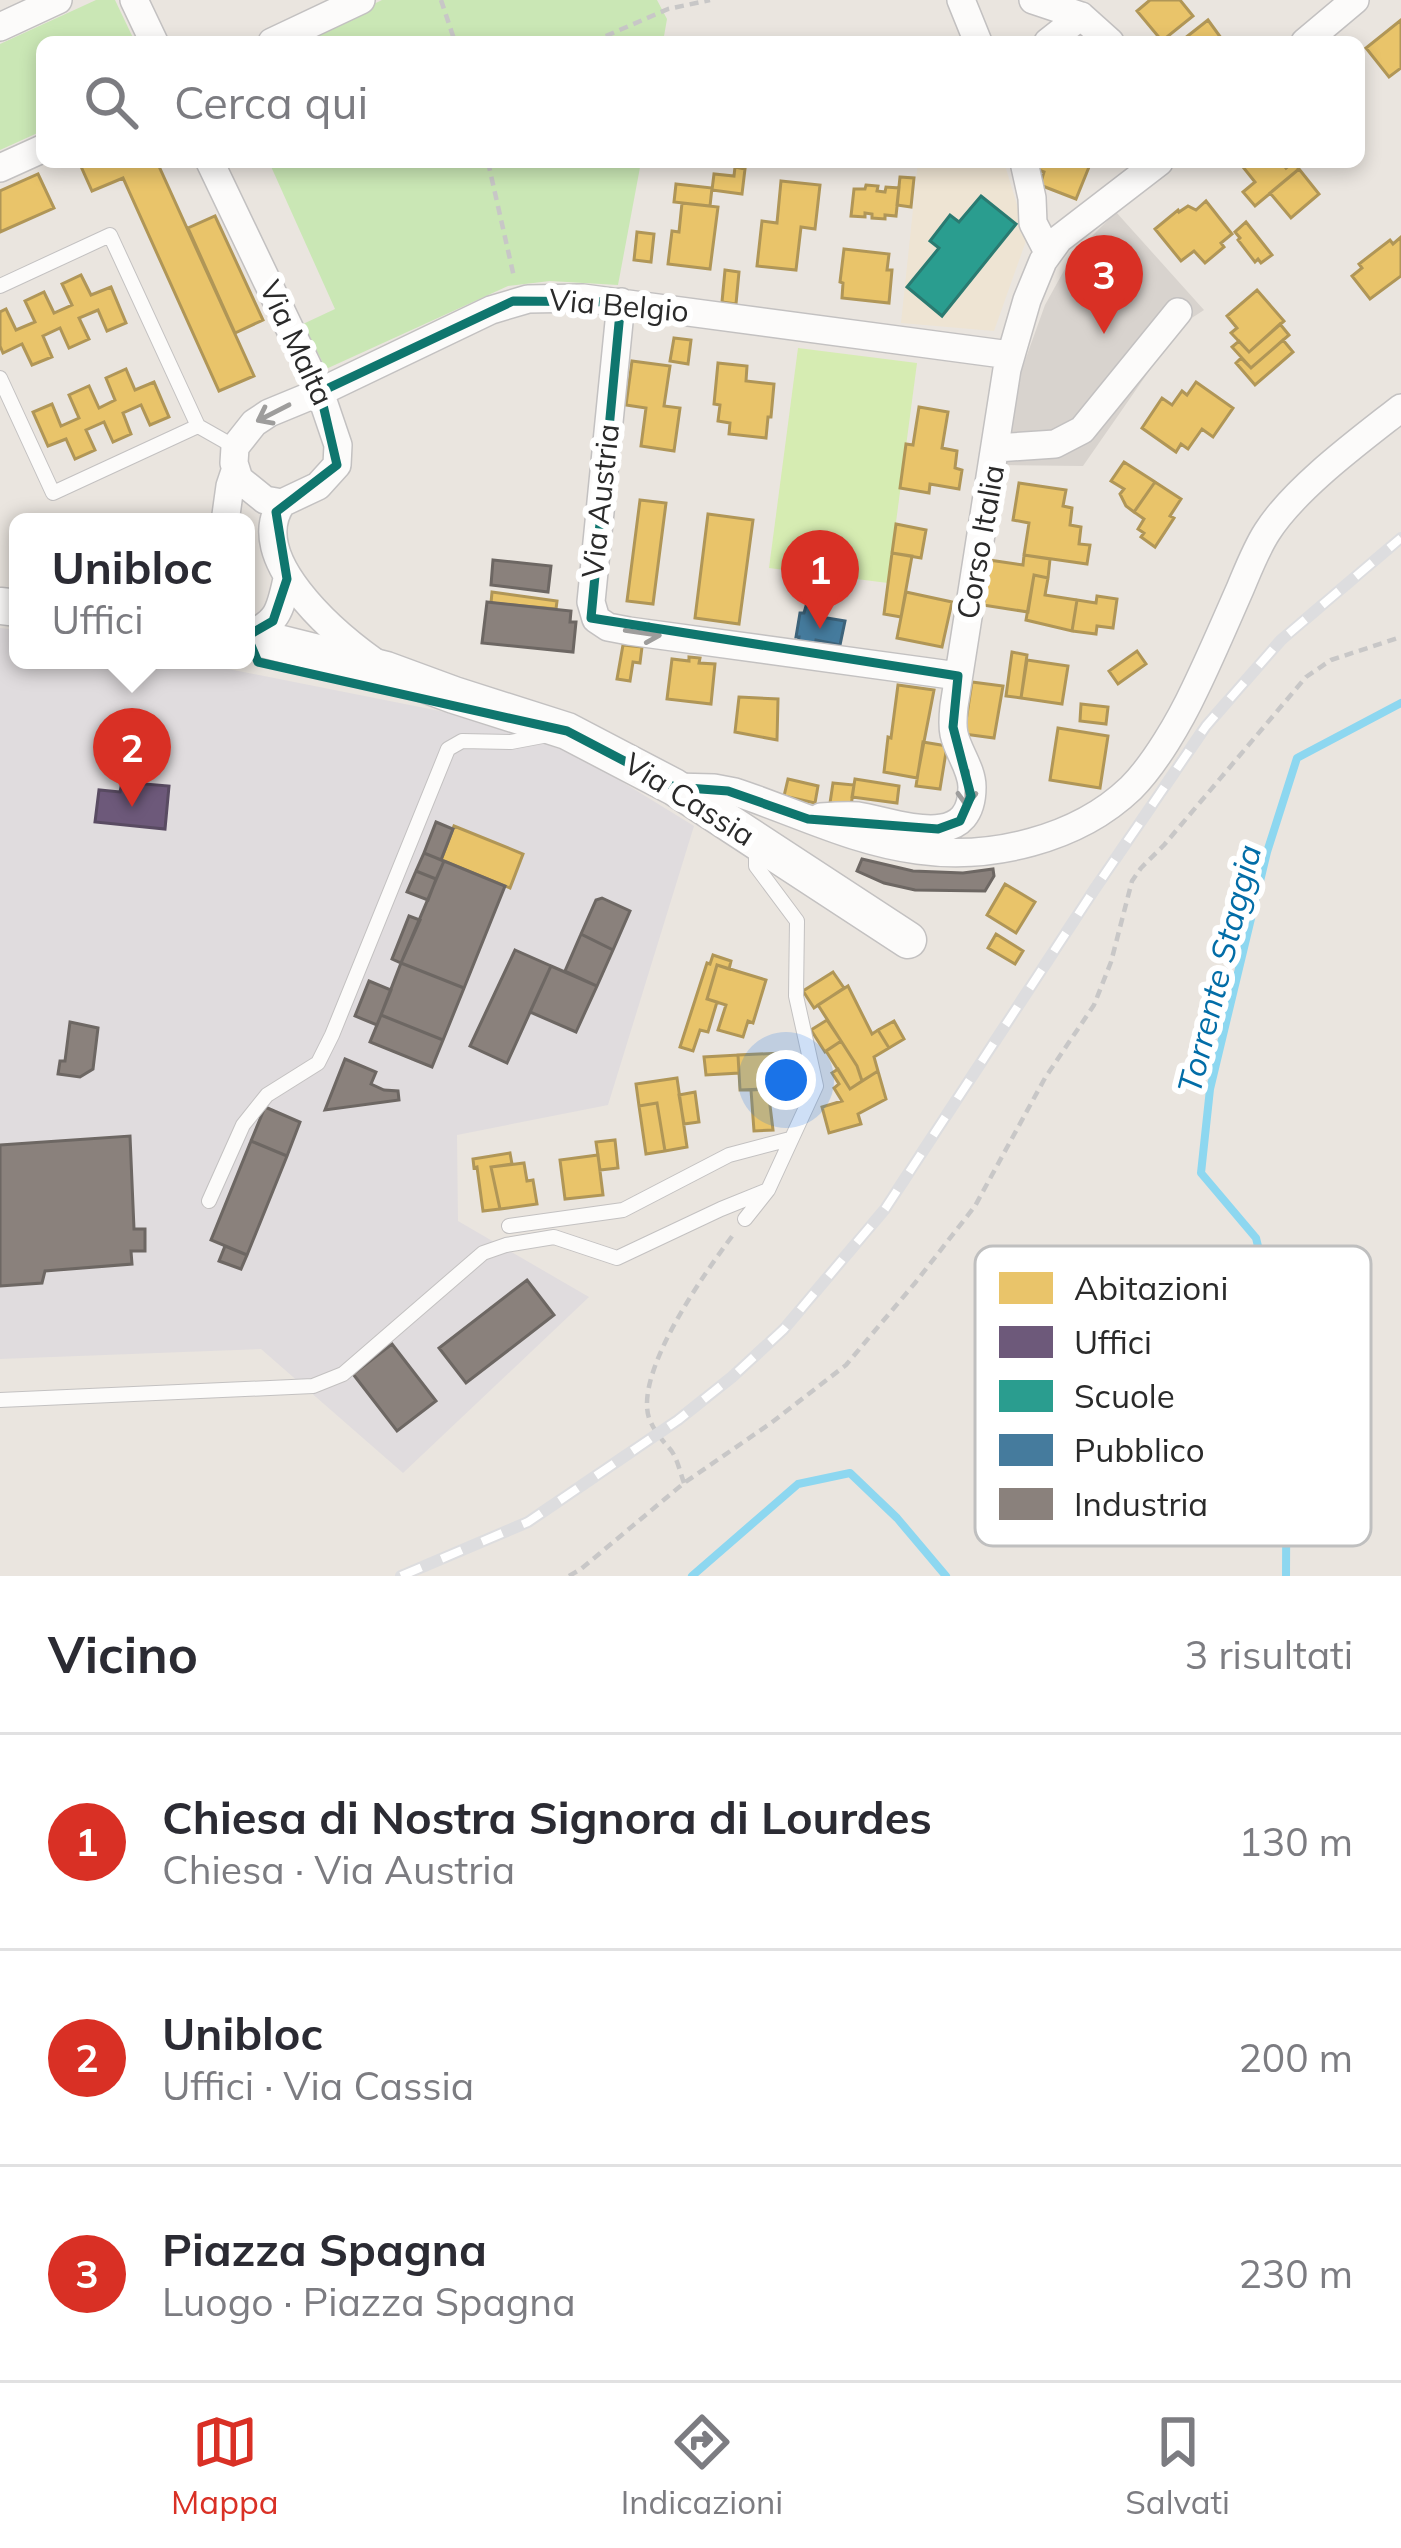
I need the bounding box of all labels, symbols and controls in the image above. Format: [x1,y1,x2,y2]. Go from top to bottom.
search box [36,36,1365,168]
icon: search [78,69,144,135]
text: Cerca qui [174,74,368,130]
pin: 3 [1065,235,1143,334]
street label: Via Malta [252,274,342,411]
street label: Via Belgio [548,280,691,330]
one-way arrow [255,403,291,426]
street label: Via Austria [573,422,627,580]
street label: Corso Italia [948,462,1012,622]
popup [9,513,255,669]
pin: 1 [781,530,859,629]
text: Unibloc [51,539,213,595]
text: Uffici [51,595,143,644]
one-way arrow [622,622,661,645]
pin: 2 [93,708,171,807]
street label: Via Cassia [617,744,762,854]
one-way arrow [955,769,978,808]
water label: Torrente Staggia [1168,840,1269,1097]
your location [756,1050,816,1110]
legend [975,1246,1371,1546]
text: Abitazioni [1074,1267,1228,1308]
text: Uffici [1074,1321,1152,1362]
text: Scuole [1074,1375,1175,1416]
text: Pubblico [1074,1429,1204,1470]
text: Industria [1074,1483,1208,1524]
text: Vicino [48,1622,198,1686]
text: 3 risultati [1185,1630,1353,1679]
text: Chiesa di Nostra Signora di Lourdes [162,1789,932,1845]
text: 1 [75,1817,99,1866]
text: 130 m [1238,1817,1353,1866]
text: Chiesa · Via Austria [162,1845,515,1894]
text: Unibloc [162,2005,323,2061]
text: 2 [75,2033,99,2082]
text: 200 m [1238,2033,1353,2082]
text: Uffici · Via Cassia [162,2061,474,2110]
text: Piazza Spagna [162,2221,487,2277]
text: 3 [75,2249,99,2298]
text: 230 m [1238,2249,1353,2298]
text: Luogo · Piazza Spagna [162,2277,576,2326]
tab: Mappa [171,2409,279,2522]
tab: Indicazioni [621,2409,783,2522]
tab: Salvati [1125,2409,1230,2522]

